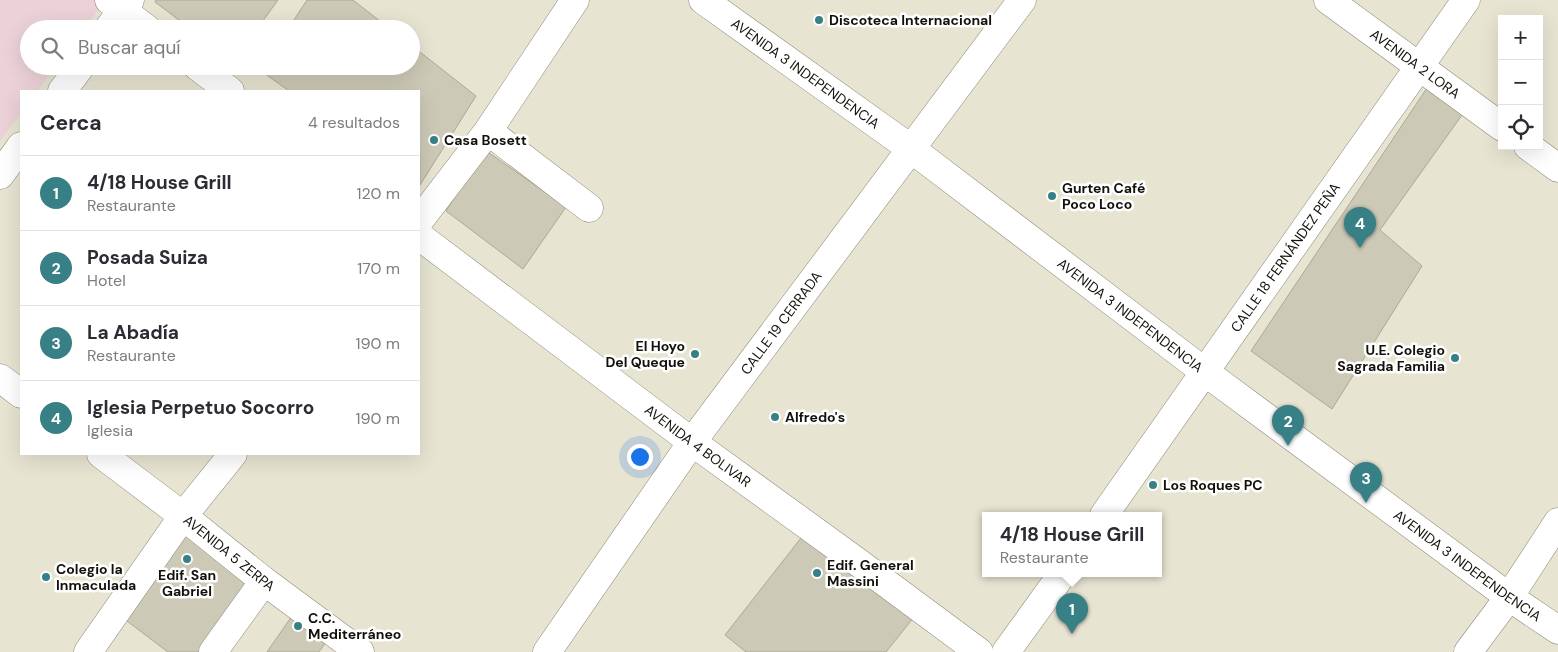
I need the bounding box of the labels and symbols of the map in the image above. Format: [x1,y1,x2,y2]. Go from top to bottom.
place label: Discoteca Internacional [829,11,992,29]
street label: AVENIDA 3 INDEPENDENCIA [728,14,883,132]
marker: Discoteca Internacional [813,14,825,26]
street label: AVENIDA 2 LORA [1367,25,1464,102]
place label: Casa Bosett [444,131,527,149]
marker: Casa Bosett [428,134,440,146]
place label: Gurten Café Poco Loco [1062,179,1145,213]
street label: CALLE 18 FERNÁNDEZ PEÑA [1226,179,1344,335]
marker: Gurten Café Poco Loco [1046,190,1058,202]
pin: 4 [1344,207,1376,248]
street label: AVENIDA 3 INDEPENDENCIA [1054,254,1207,376]
street label: CALLE 19 CERRADA [737,267,826,378]
place label: El Hoyo Del Queque [605,337,685,371]
place label: U.E. Colegio Sagrada Familia [1337,341,1445,375]
marker: El Hoyo Del Queque [689,348,701,360]
marker: U.E. Colegio Sagrada Familia [1449,352,1461,364]
street label: AVENIDA 4 BOLIVAR [641,400,755,491]
pin: 2 [1272,405,1304,446]
place label: Alfredo's [785,408,845,426]
marker: Alfredo's [769,411,781,423]
your location [627,444,653,470]
pin: 3 [1350,462,1382,503]
place label: Los Roques PC [1163,476,1263,494]
marker: Los Roques PC [1147,479,1159,491]
street label: AVENIDA 3 INDEPENDENCIA [1390,506,1545,625]
street label: AVENIDA 5 ZERPA [180,511,279,595]
marker: Edif. San Gabriel [181,553,193,565]
place label: Edif. General Massini [827,556,914,590]
place label: Colegio la Inmaculada [56,560,136,594]
place label: Edif. San Gabriel [158,566,216,600]
marker: Edif. General Massini [811,567,823,579]
marker: Colegio la Inmaculada [40,571,52,583]
pin: 1 [1056,593,1088,634]
place label: C.C. Mediterráneo [308,609,401,643]
marker: C.C. Mediterráneo [292,620,304,632]

